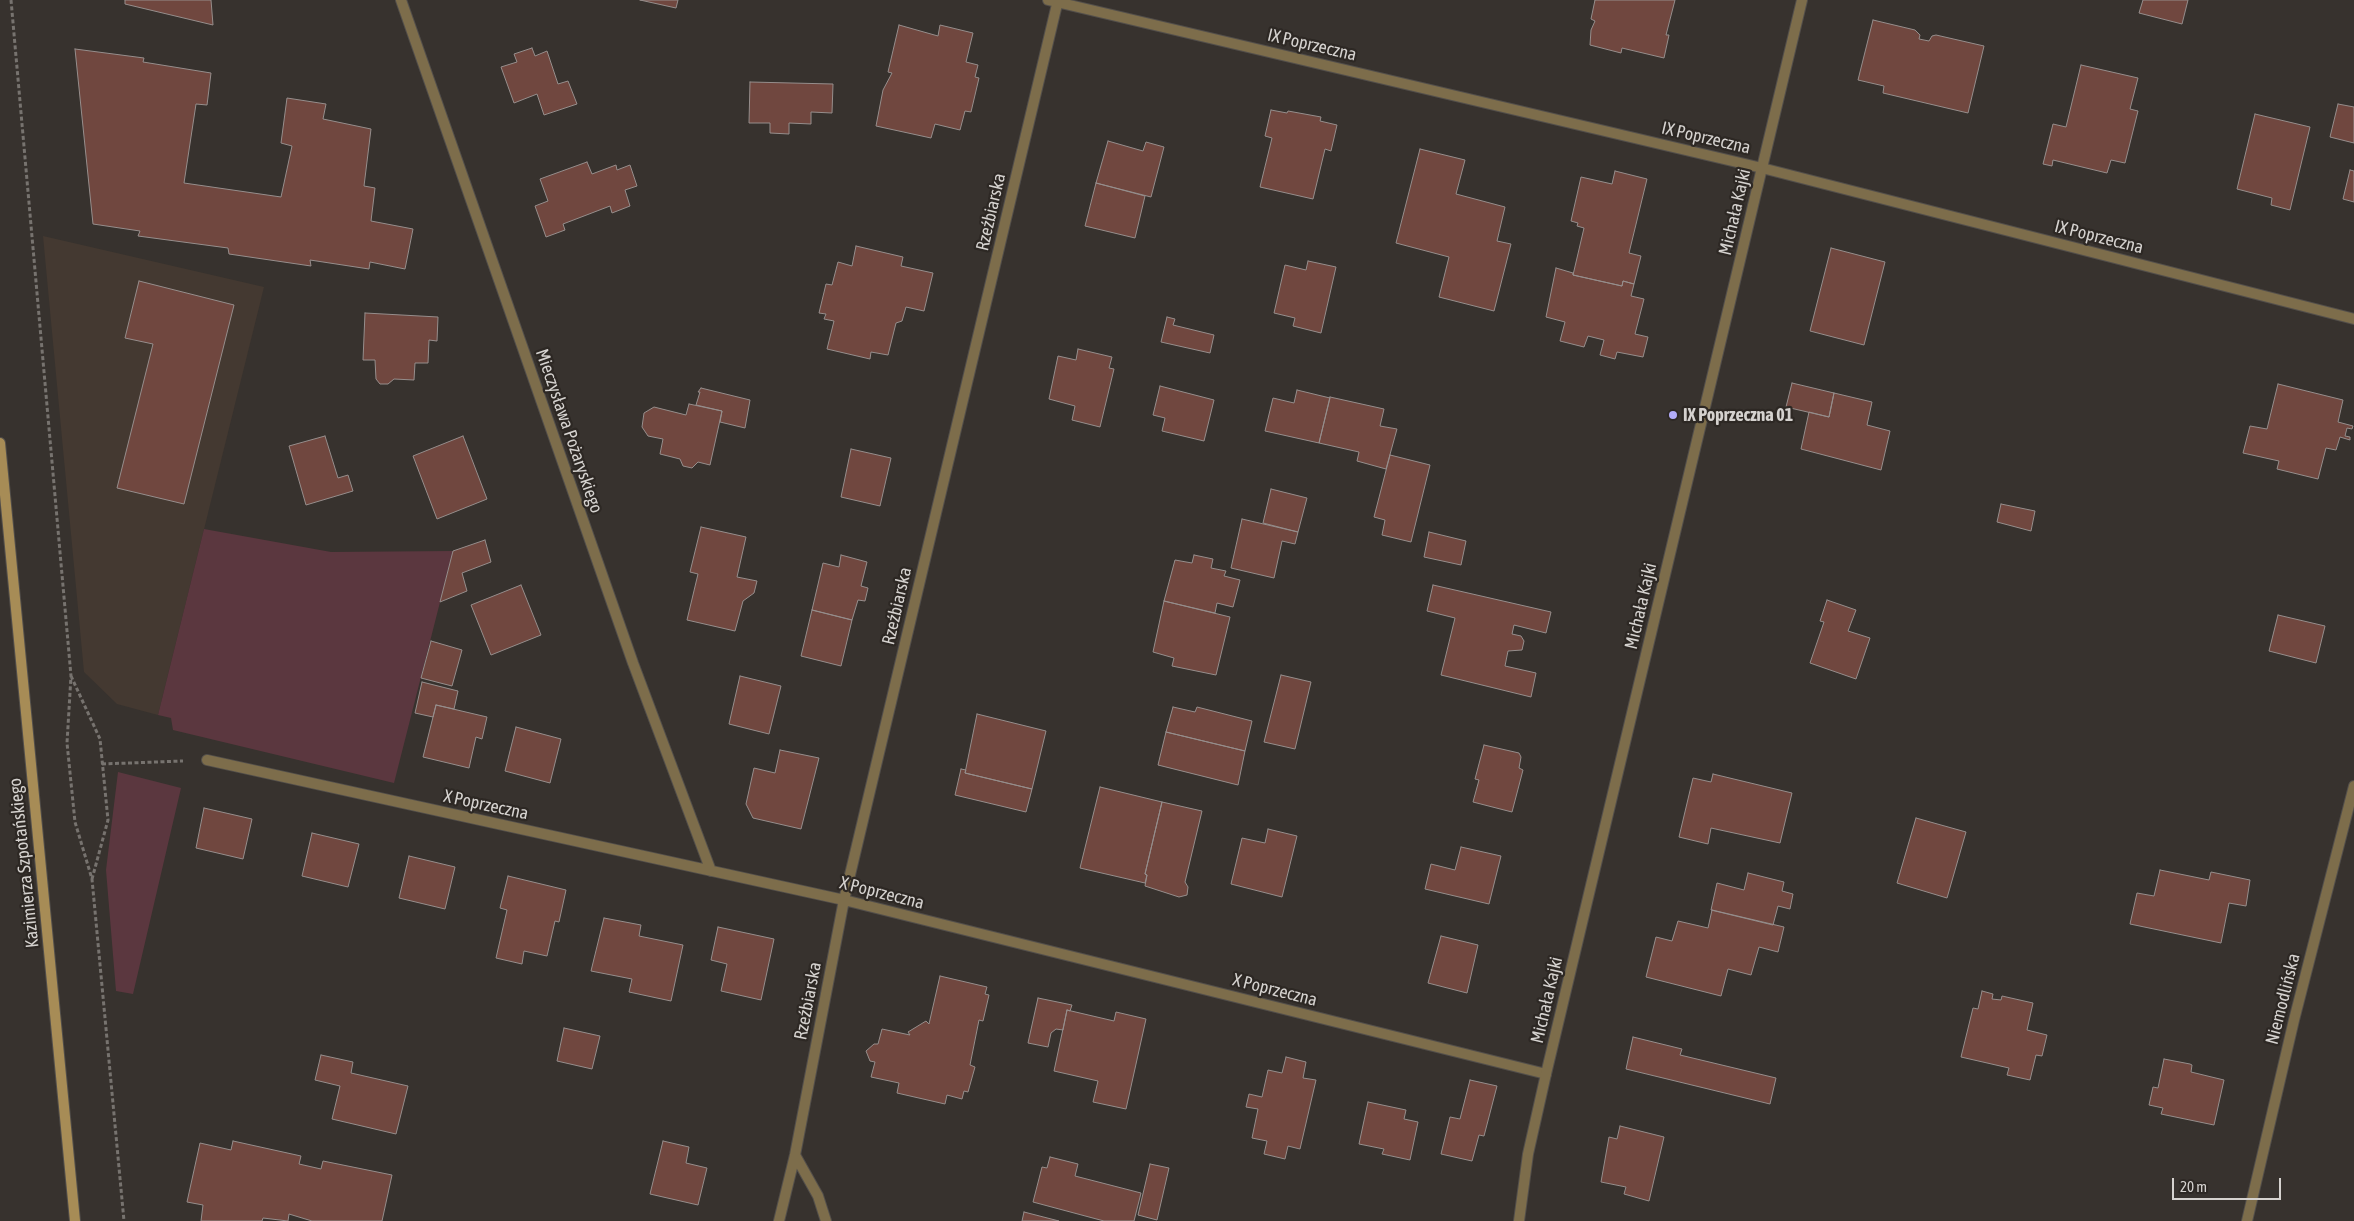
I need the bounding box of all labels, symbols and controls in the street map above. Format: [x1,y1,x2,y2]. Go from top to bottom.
street label: IX Poprzeczna [1265,24,1359,66]
street label: IX Poprzeczna [1659,117,1753,159]
street label: Michała Kajki [1715,167,1755,257]
street label: Rzeźbiarska [972,171,1010,253]
street label: IX Poprzeczna [2052,216,2146,258]
street label: Mieczysława Pożaryskiego [531,346,607,516]
place label: IX Poprzeczna 01 [1683,404,1793,426]
marker: IX Poprzeczna 01 [1667,409,1679,421]
street label: Michała Kajki [1621,561,1661,651]
street label: Rzeźbiarska [878,565,916,647]
street label: Kazimierza Szpotańskiego [4,777,44,949]
street label: X Poprzeczna [442,785,530,825]
street label: X Poprzeczna [838,872,926,914]
street label: Niemodlińska [2261,951,2305,1047]
street label: Michała Kajki [1527,955,1567,1045]
street label: Rzeźbiarska [790,960,826,1042]
street label: X Poprzeczna [1231,969,1319,1011]
scale bar [2174,1168,2283,1200]
text: 20 m [2180,1178,2207,1195]

